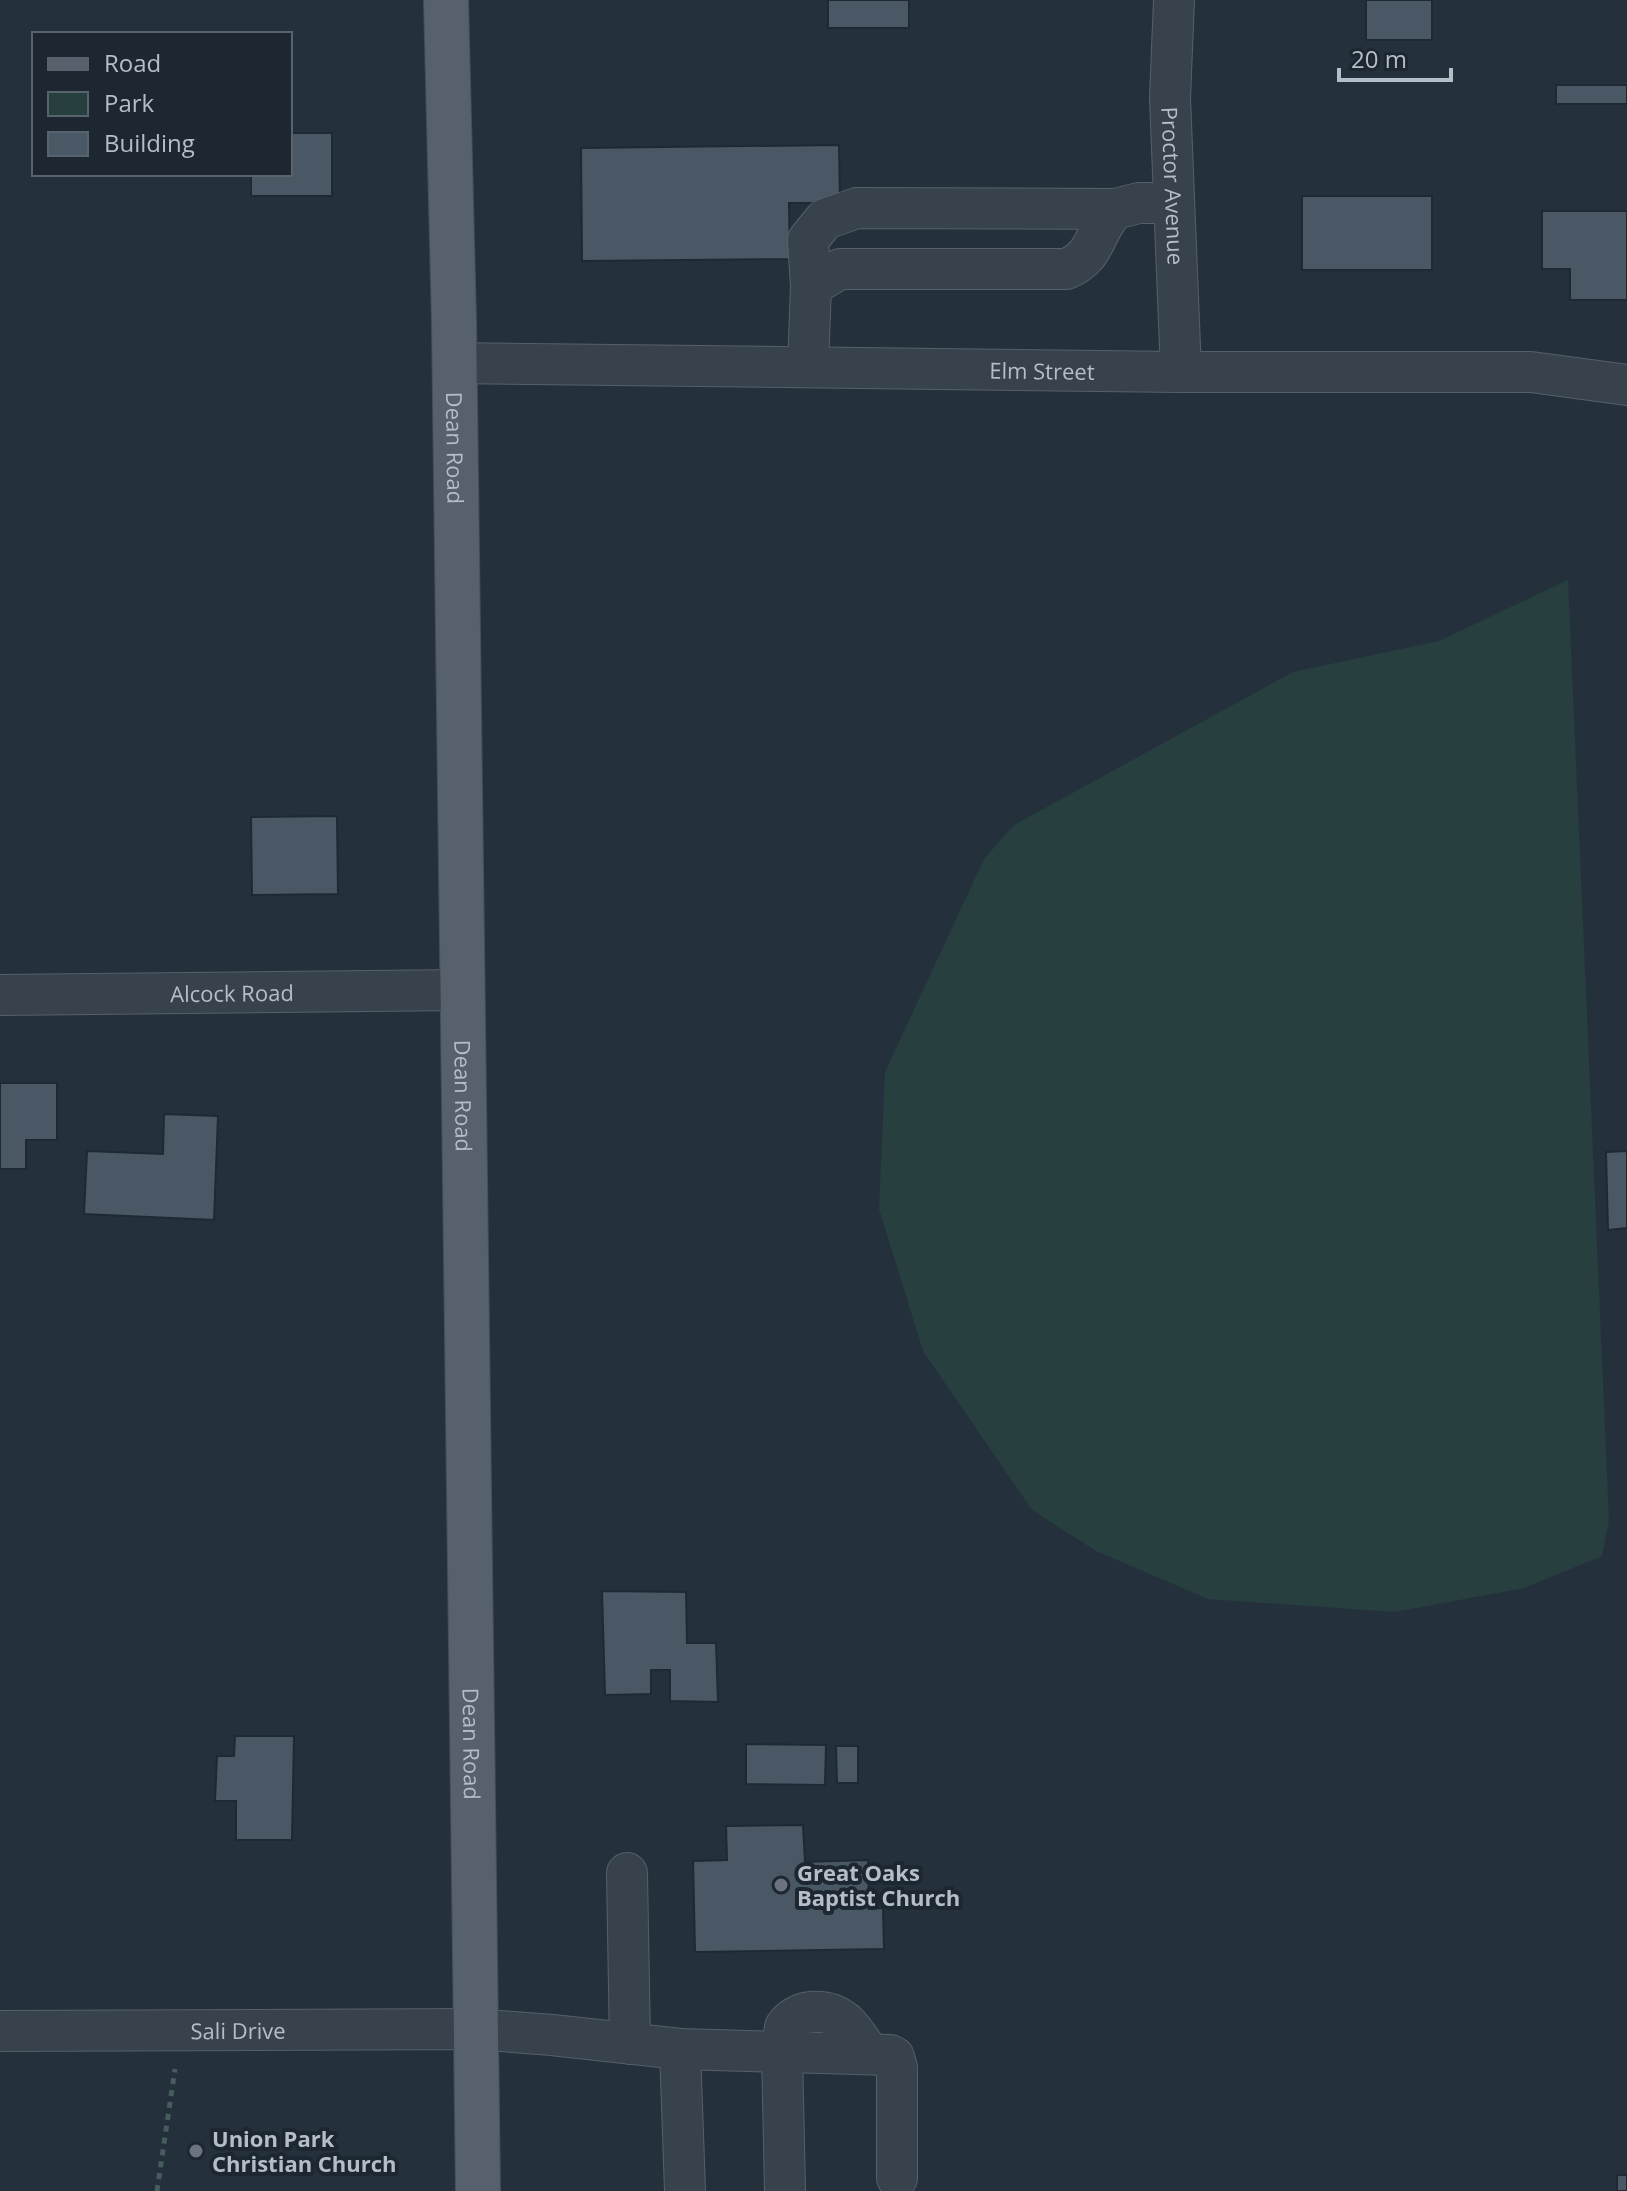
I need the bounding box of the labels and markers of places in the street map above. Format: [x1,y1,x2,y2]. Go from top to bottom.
place label: Great Oaks Baptist Church [797,1857,960,1912]
marker: Great Oaks Baptist Church [772,1876,790,1894]
place label: Union Park Christian Church [212,2123,397,2178]
marker: Union Park Christian Church [187,2142,205,2160]

